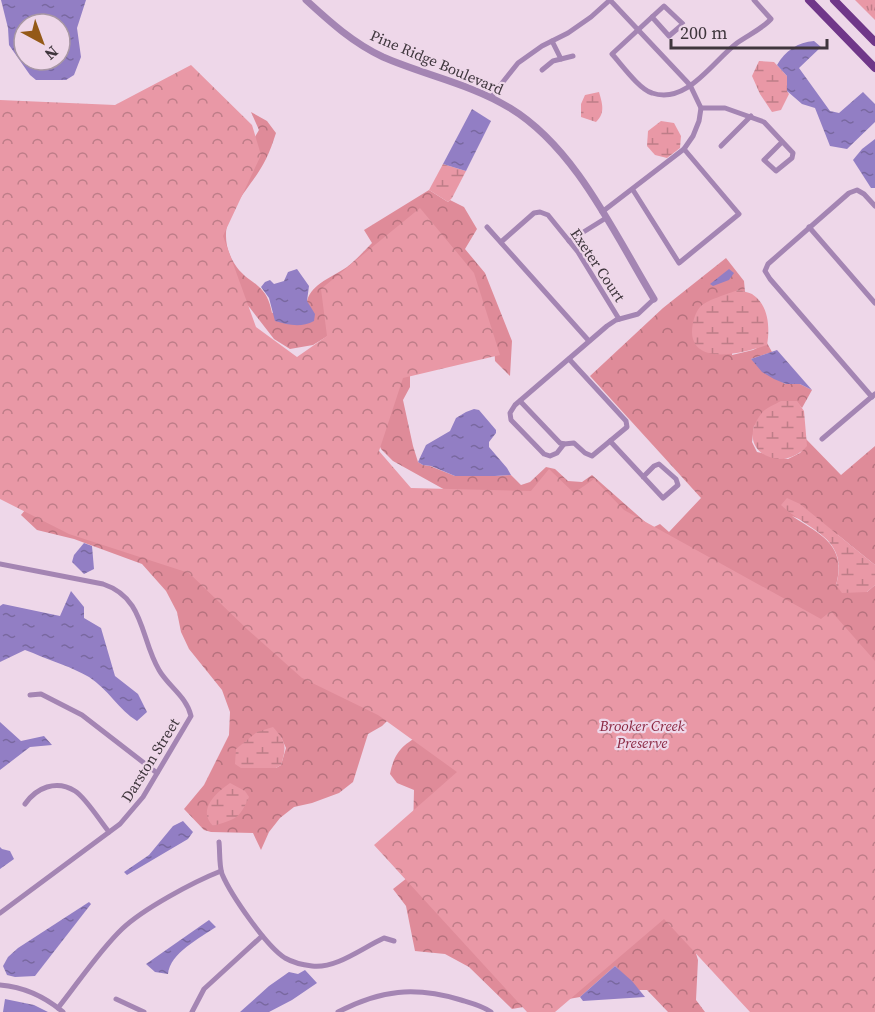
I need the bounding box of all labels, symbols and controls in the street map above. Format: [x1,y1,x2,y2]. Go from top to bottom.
north arrow [12,12,72,72]
scale bar [671,12,827,50]
text: 200 m [680,20,727,45]
street label: Pine Ridge Boulevard [367,24,507,100]
text: N [40,41,63,66]
street label: Exeter Court [566,224,630,306]
street label: Darston Street [116,714,184,806]
park label: Brooker Creek Preserve [598,715,686,753]

